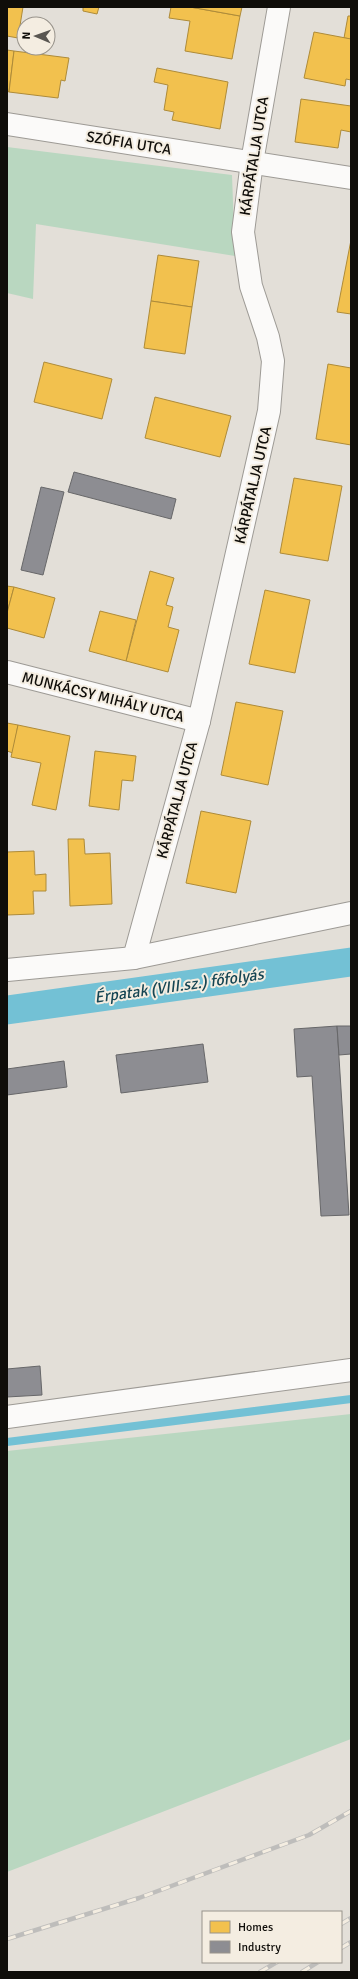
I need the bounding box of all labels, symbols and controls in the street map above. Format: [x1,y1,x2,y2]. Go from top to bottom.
north arrow [16,16,56,56]
text: N [20,32,33,40]
street label: KÁRPÁTALJA UTCA [235,95,272,217]
street label: SZÓFIA UTCA [85,126,173,159]
street label: KÁRPÁTALJA UTCA [230,424,275,546]
street label: MUNKÁCSY MIHÁLY UTCA [20,667,186,726]
street label: KÁRPÁTALJA UTCA [152,739,201,860]
water label: Érpatak (VIII.sz.) főfolyás [93,964,267,1008]
legend [202,1911,342,1963]
text: Homes [238,1920,273,1935]
text: Industry [238,1940,281,1955]

